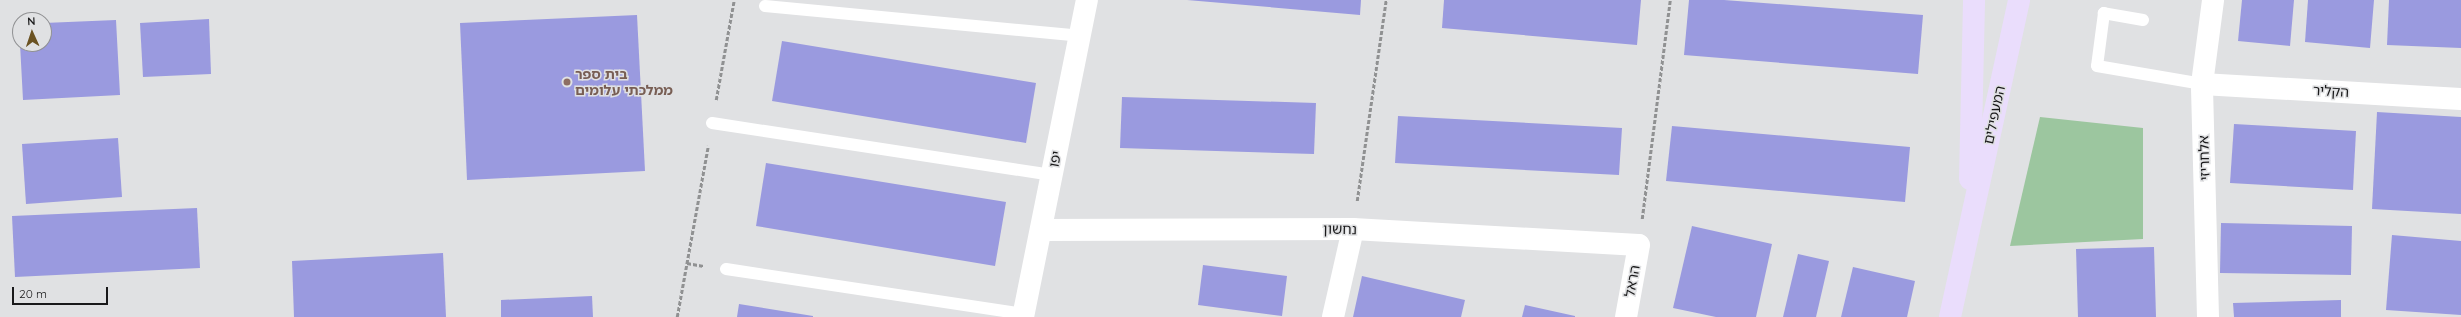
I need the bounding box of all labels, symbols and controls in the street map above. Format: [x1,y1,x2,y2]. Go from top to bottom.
north arrow [12,12,52,52]
text: N [27,14,36,28]
place label: בית ספר ממלכתי עלומים [575,66,673,98]
marker: בית ספר ממלכתי עלומים [562,77,572,87]
street label: הקליר [2313,82,2349,100]
street label: המעפילים [1980,84,2008,146]
street label: אלחריזי [2195,135,2213,181]
street label: יפו [1045,149,1065,169]
street label: נחשון [1323,220,1357,238]
street label: הראל [1621,264,1643,298]
scale bar [14,279,110,305]
text: 20 m [19,286,47,301]

